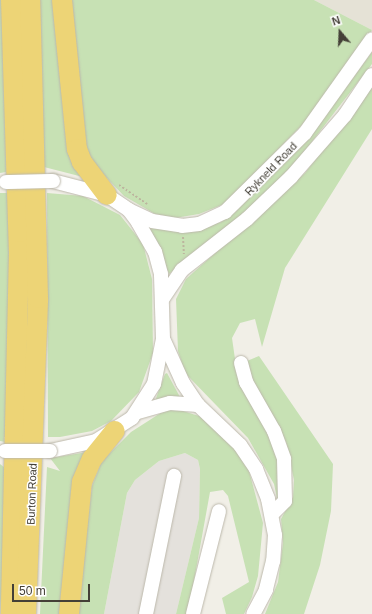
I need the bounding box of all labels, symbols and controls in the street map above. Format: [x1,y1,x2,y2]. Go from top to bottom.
north arrow [320,12,360,52]
text: N [330,14,342,28]
street label: Rykneld Road [242,140,300,198]
street label: Burton Road [24,463,40,525]
scale bar [14,576,92,602]
text: 50 m [19,584,46,598]

